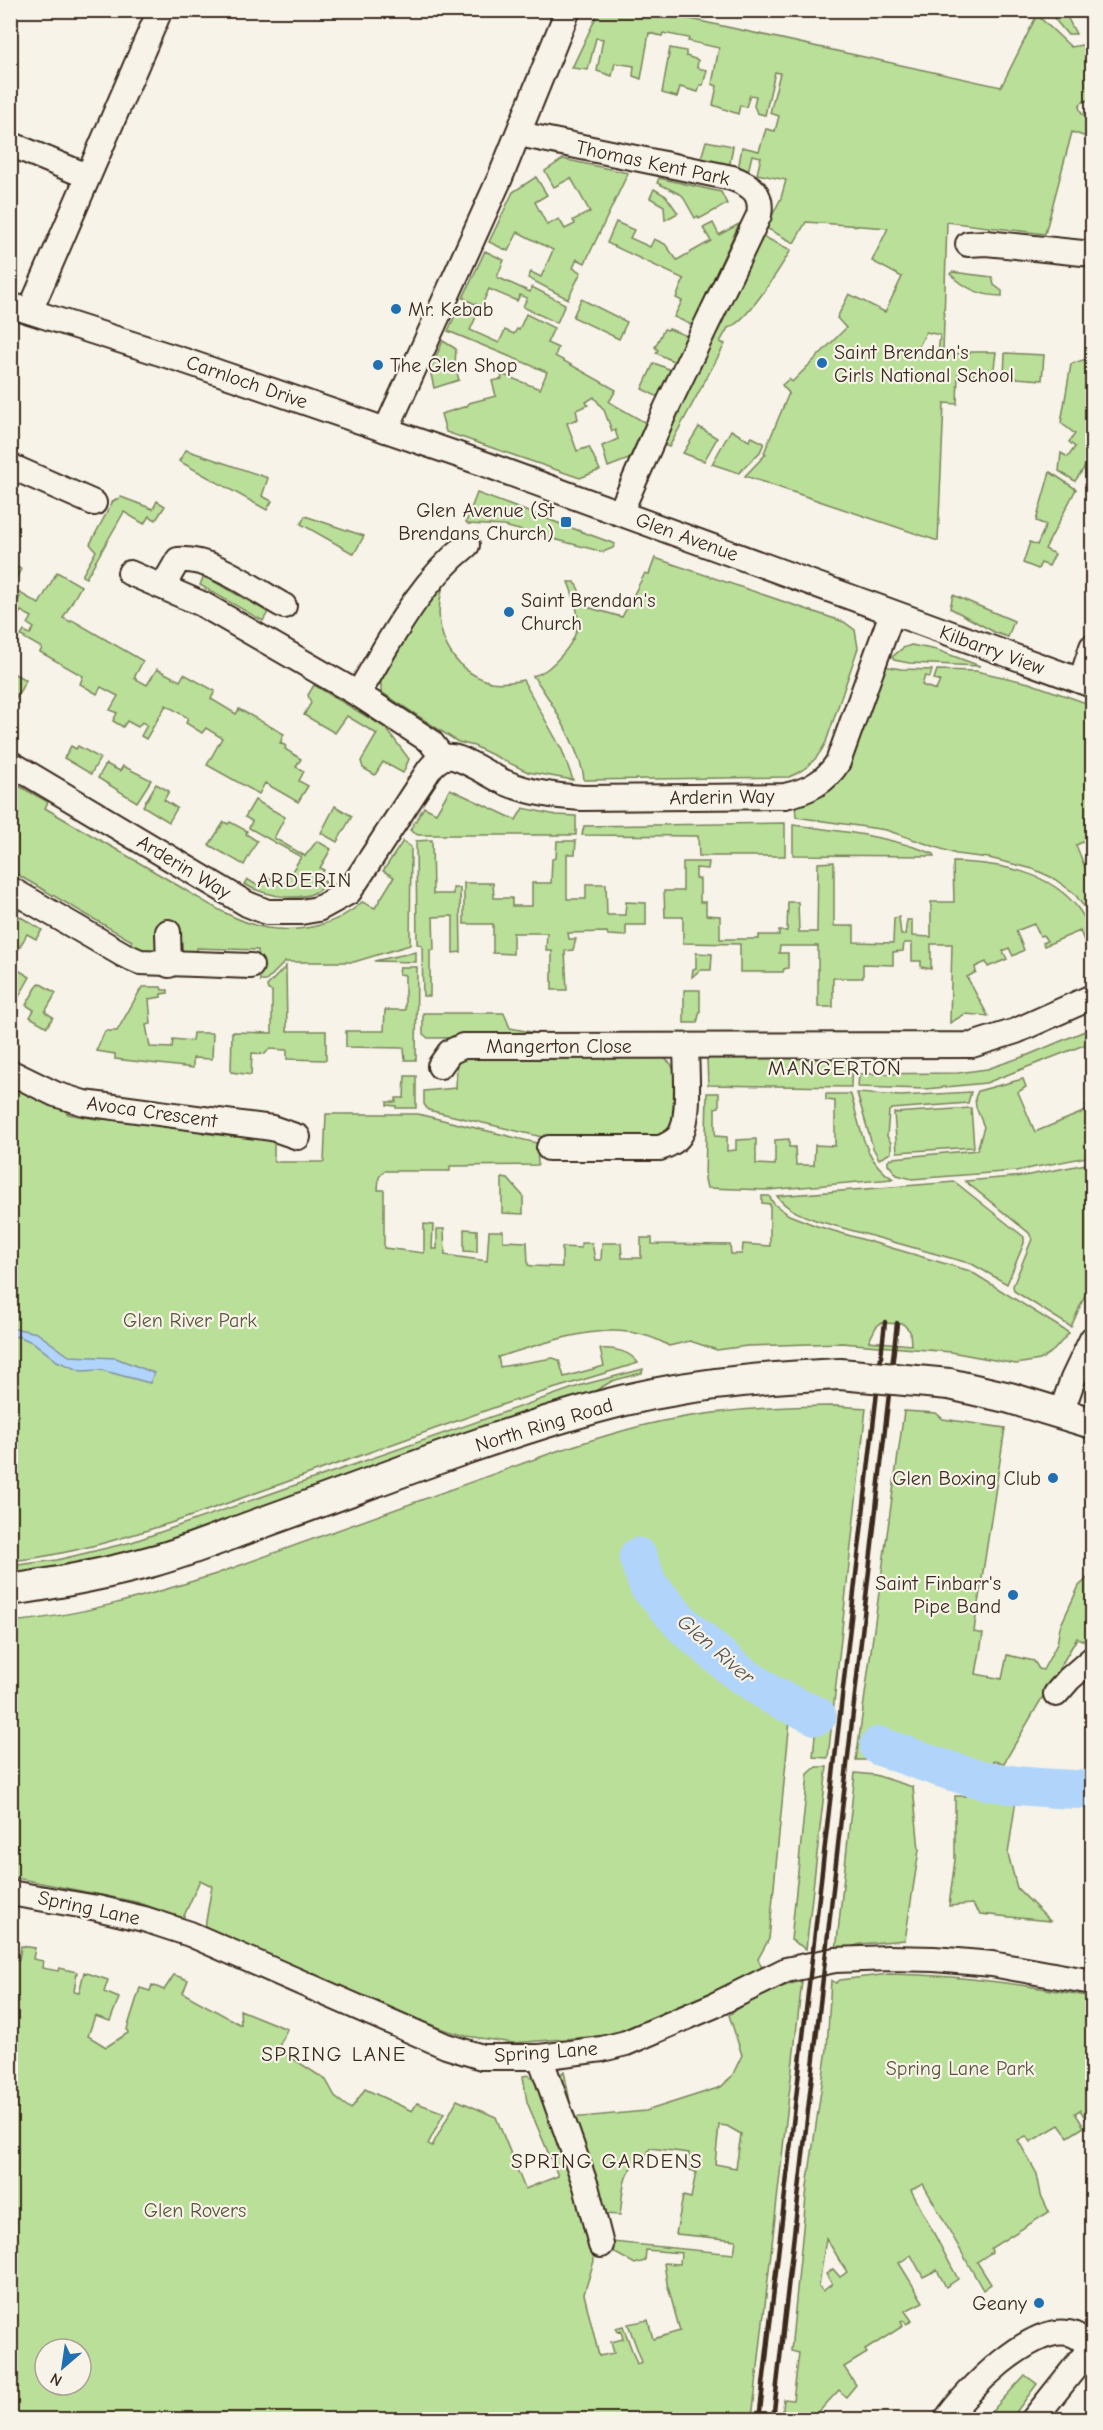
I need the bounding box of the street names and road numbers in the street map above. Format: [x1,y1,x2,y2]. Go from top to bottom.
street label: Thomas Kent Park [574,135,732,191]
street label: Carnloch Drive [183,351,311,413]
street label: Glen Avenue [633,508,741,566]
street label: Kilbarry View [936,620,1048,680]
street label: Arderin Way [669,785,775,809]
street label: Arderin Way [133,830,235,904]
street label: Mangerton Close [486,1035,632,1058]
street label: Avoca Crescent [85,1091,220,1133]
street label: North Ring Road [472,1393,616,1457]
street label: Spring Lane [36,1886,142,1930]
street label: Spring Lane [494,2037,598,2067]

